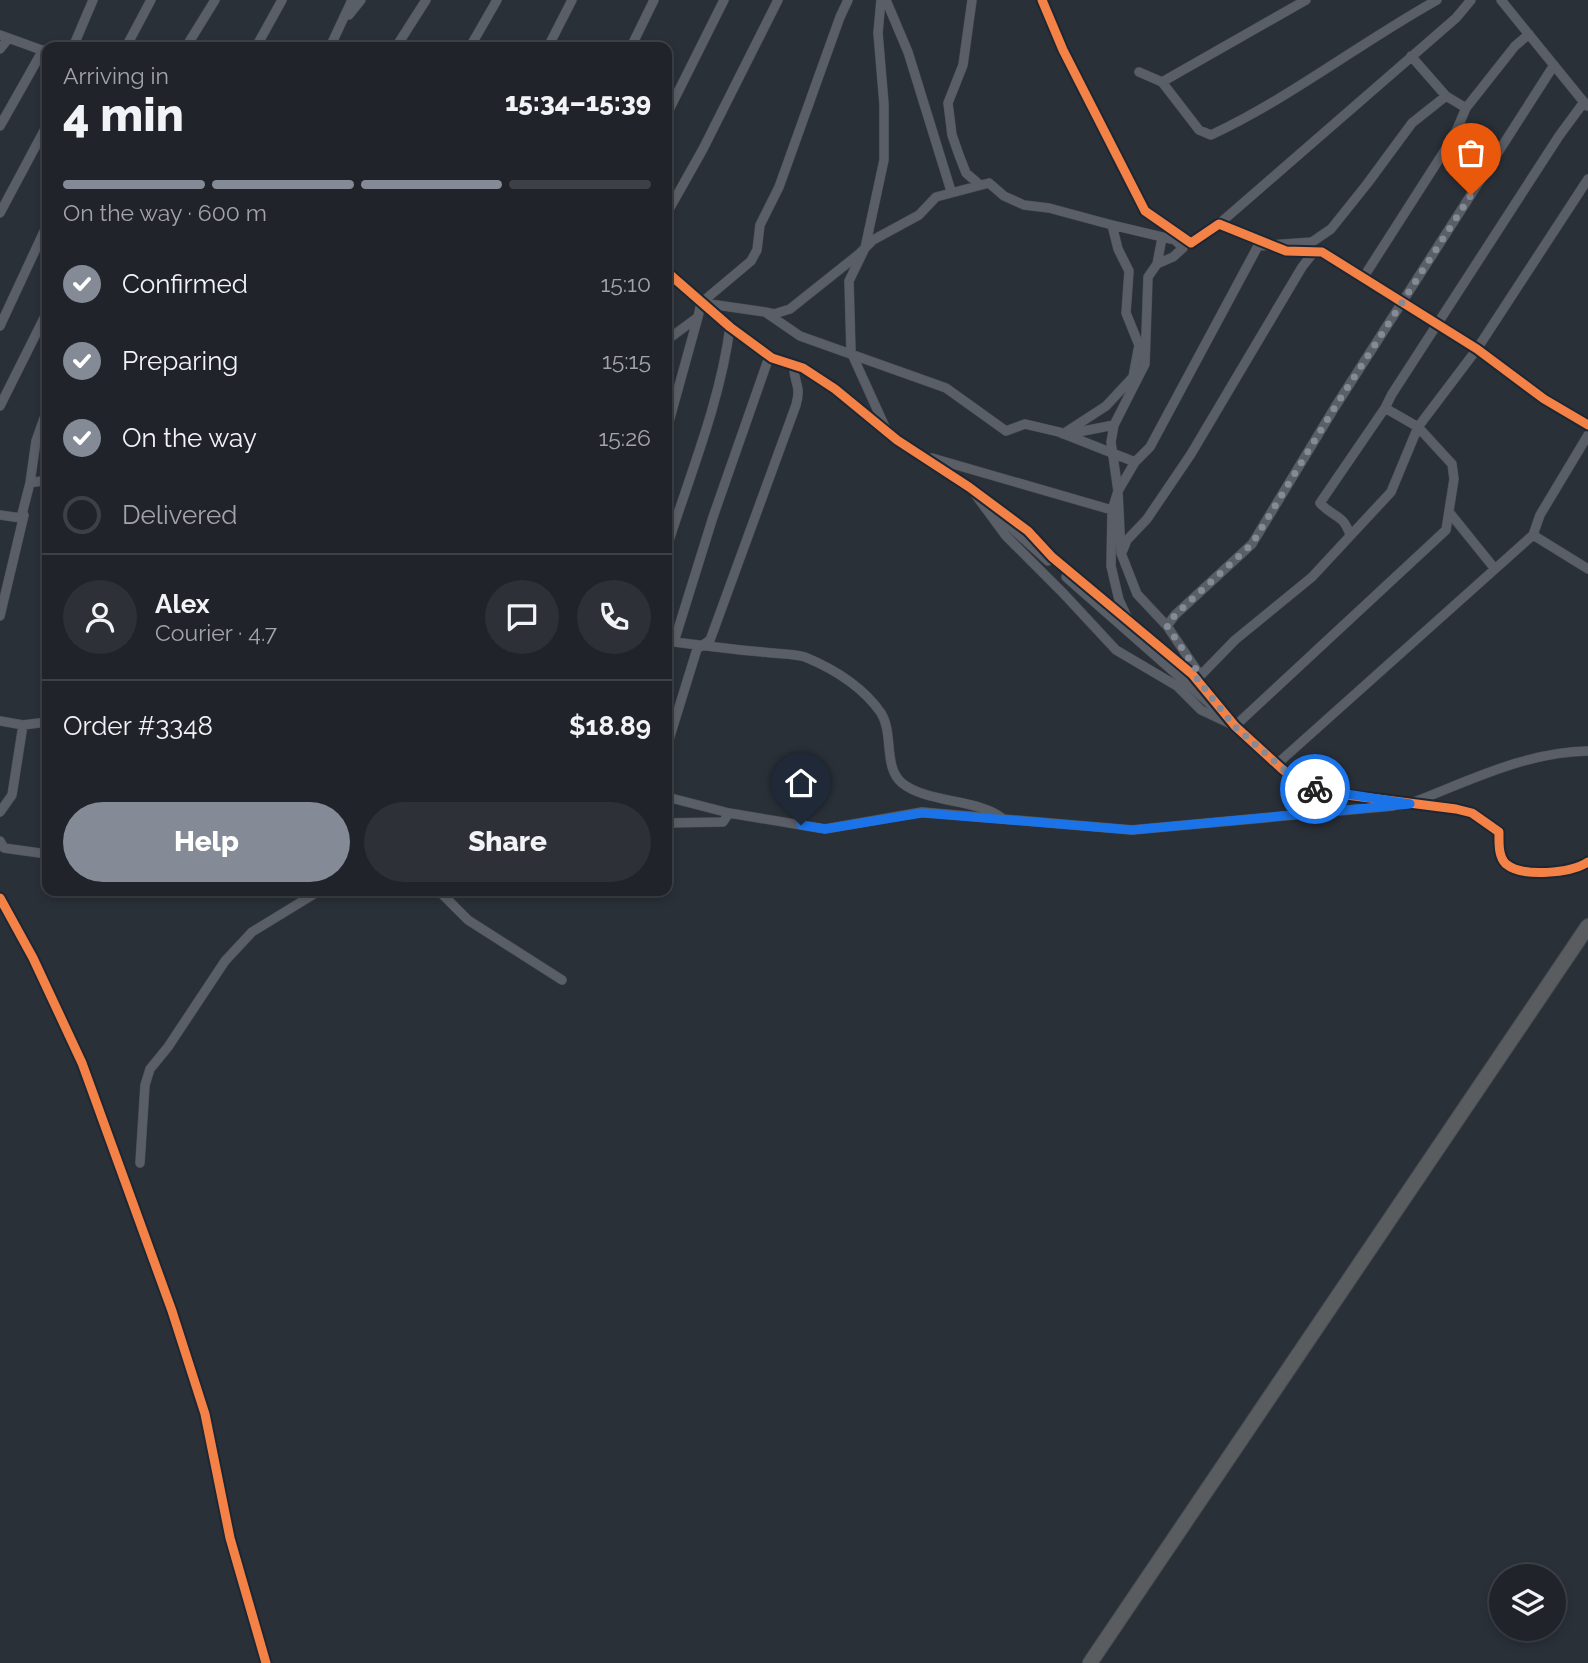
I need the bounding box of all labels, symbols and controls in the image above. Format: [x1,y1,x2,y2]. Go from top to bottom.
text: Arriving in [63,62,169,89]
text: 15:34–15:39 [505,87,651,117]
text: 4 min [63,88,184,142]
pin [1441,123,1501,195]
icon: bag [1452,134,1490,172]
text: On the way · 600 m [63,199,267,226]
icon: check [63,265,101,303]
text: Confirmed [122,269,248,299]
text: 15:10 [600,270,651,297]
icon: check [63,342,101,380]
text: Preparing [122,346,238,376]
text: 15:15 [602,347,651,374]
icon: check [63,419,101,457]
text: On the way [122,423,257,453]
text: 15:26 [598,424,651,451]
text: Delivered [122,500,237,530]
button: person [63,580,137,654]
button: chat [485,580,559,654]
button: phone [577,580,651,654]
text: Alex [155,589,210,619]
text: Courier · 4.7 [155,619,277,646]
text: Order #3348 [63,711,213,741]
text: $18.89 [569,711,651,741]
pin [771,753,831,825]
courier [1280,754,1350,824]
icon: home [782,764,820,802]
icon: bike [1296,770,1334,808]
button: Help [63,802,350,882]
button: Share [364,802,651,882]
map controls [1489,1564,1566,1641]
button: layers [1489,1564,1566,1641]

